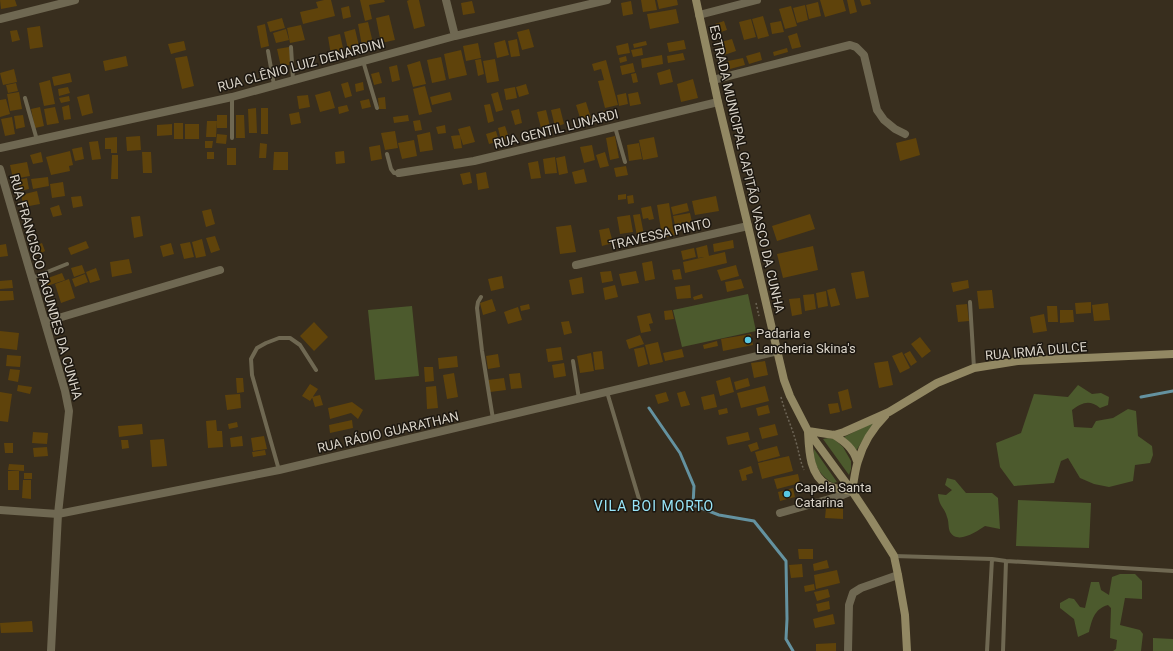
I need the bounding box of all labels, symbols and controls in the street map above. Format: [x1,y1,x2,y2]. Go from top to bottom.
street label: ESTRADA MUNICIPAL CAPITÃO VASCO DA CUNHA [706,23,789,315]
street label: RUA CLÊNIO LUIZ DENARDINI [216,35,386,95]
street label: RUA GENTIL LUNARDI [492,106,620,152]
street label: RUA FRANCISCO FAGUNDES DA CUNHA [7,173,86,402]
street label: TRAVESSA PINTO [608,215,712,253]
place label: Padaria e Lancheria Skina's [756,326,856,356]
marker: Padaria e Lancheria Skina's [743,335,753,345]
street label: RUA IRMÃ DULCE [984,338,1088,363]
street label: RUA RÁDIO GUARATHAN [316,408,460,456]
place label: Capela Santa Catarina [795,480,871,510]
marker: Capela Santa Catarina [782,489,792,499]
district label: VILA BOI MORTO [594,498,714,514]

